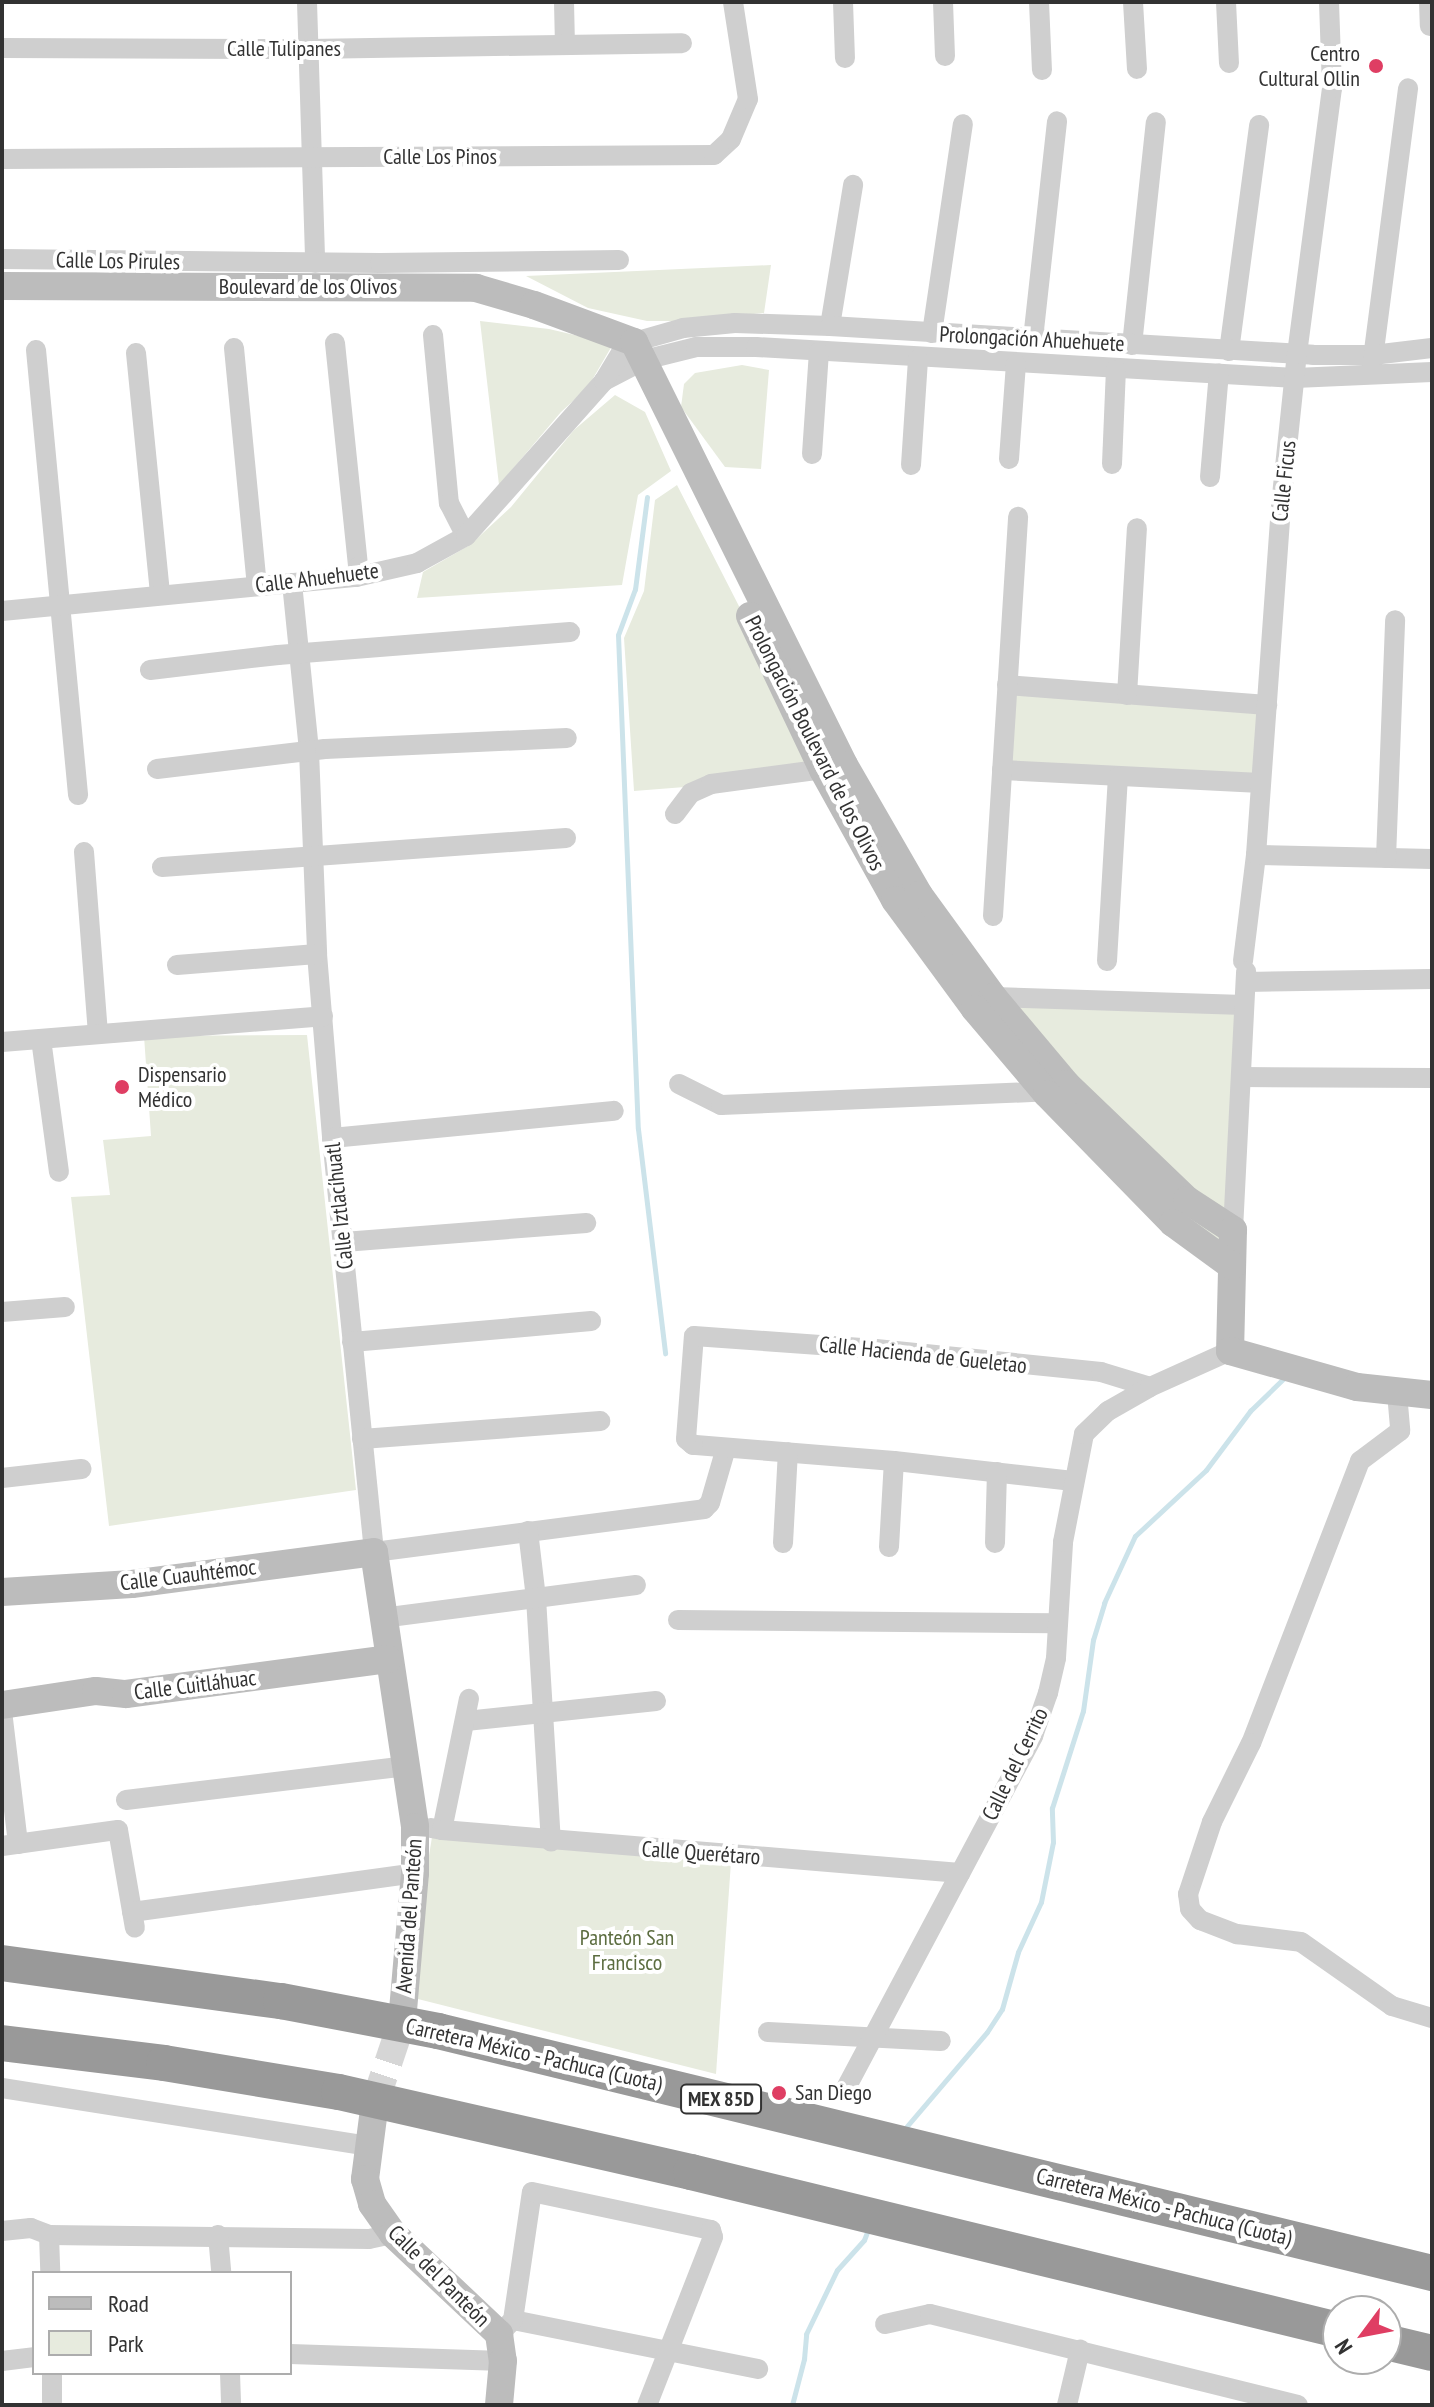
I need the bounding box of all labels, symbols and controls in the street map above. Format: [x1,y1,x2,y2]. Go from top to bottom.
street label: Calle Tulipanes [227,36,341,62]
place label: Centro Cultural Ollin [1259,40,1360,92]
marker: Centro Cultural Ollin [1367,57,1385,75]
street label: Calle Los Pinos [383,144,497,170]
street label: Calle Los Pirules [56,247,180,275]
street label: Boulevard de los Olivos [219,274,397,300]
street label: Prolongación Ahuehuete [938,321,1126,357]
street label: Calle Ficus [1267,439,1301,523]
street label: Calle Ahuehuete [254,557,380,599]
street label: Prolongación Boulevard de los Olivos [739,611,891,875]
place label: Dispensario Médico [138,1061,227,1112]
marker: Dispensario Médico [113,1078,131,1096]
street label: Calle Iztlacíhuatl [319,1141,359,1271]
street label: Calle Hacienda de Gueletao [818,1331,1028,1379]
street label: Calle Cuauhtémoc [119,1554,257,1596]
street label: Calle Cuitláhuac [133,1664,257,1706]
street label: Calle del Cerrito [976,1704,1054,1824]
street label: Calle Querétaro [641,1836,761,1870]
street label: Avenida del Panteón [390,1838,428,1994]
park label: Panteón San Francisco [580,1924,674,1976]
street label: Carretera México - Pachuca (Cuota) [402,2012,666,2098]
place label: San Diego [795,2080,872,2106]
road number: MEX 85D [679,2083,763,2115]
marker: San Diego [770,2084,788,2102]
street label: Carretera México - Pachuca (Cuota) [1033,2162,1295,2252]
street label: Calle del Panteón [383,2220,495,2332]
legend [32,2271,292,2375]
text: Road [108,2288,149,2319]
north arrow [1322,2295,1402,2375]
text: Park [108,2328,144,2359]
text: N [1328,2334,1358,2359]

